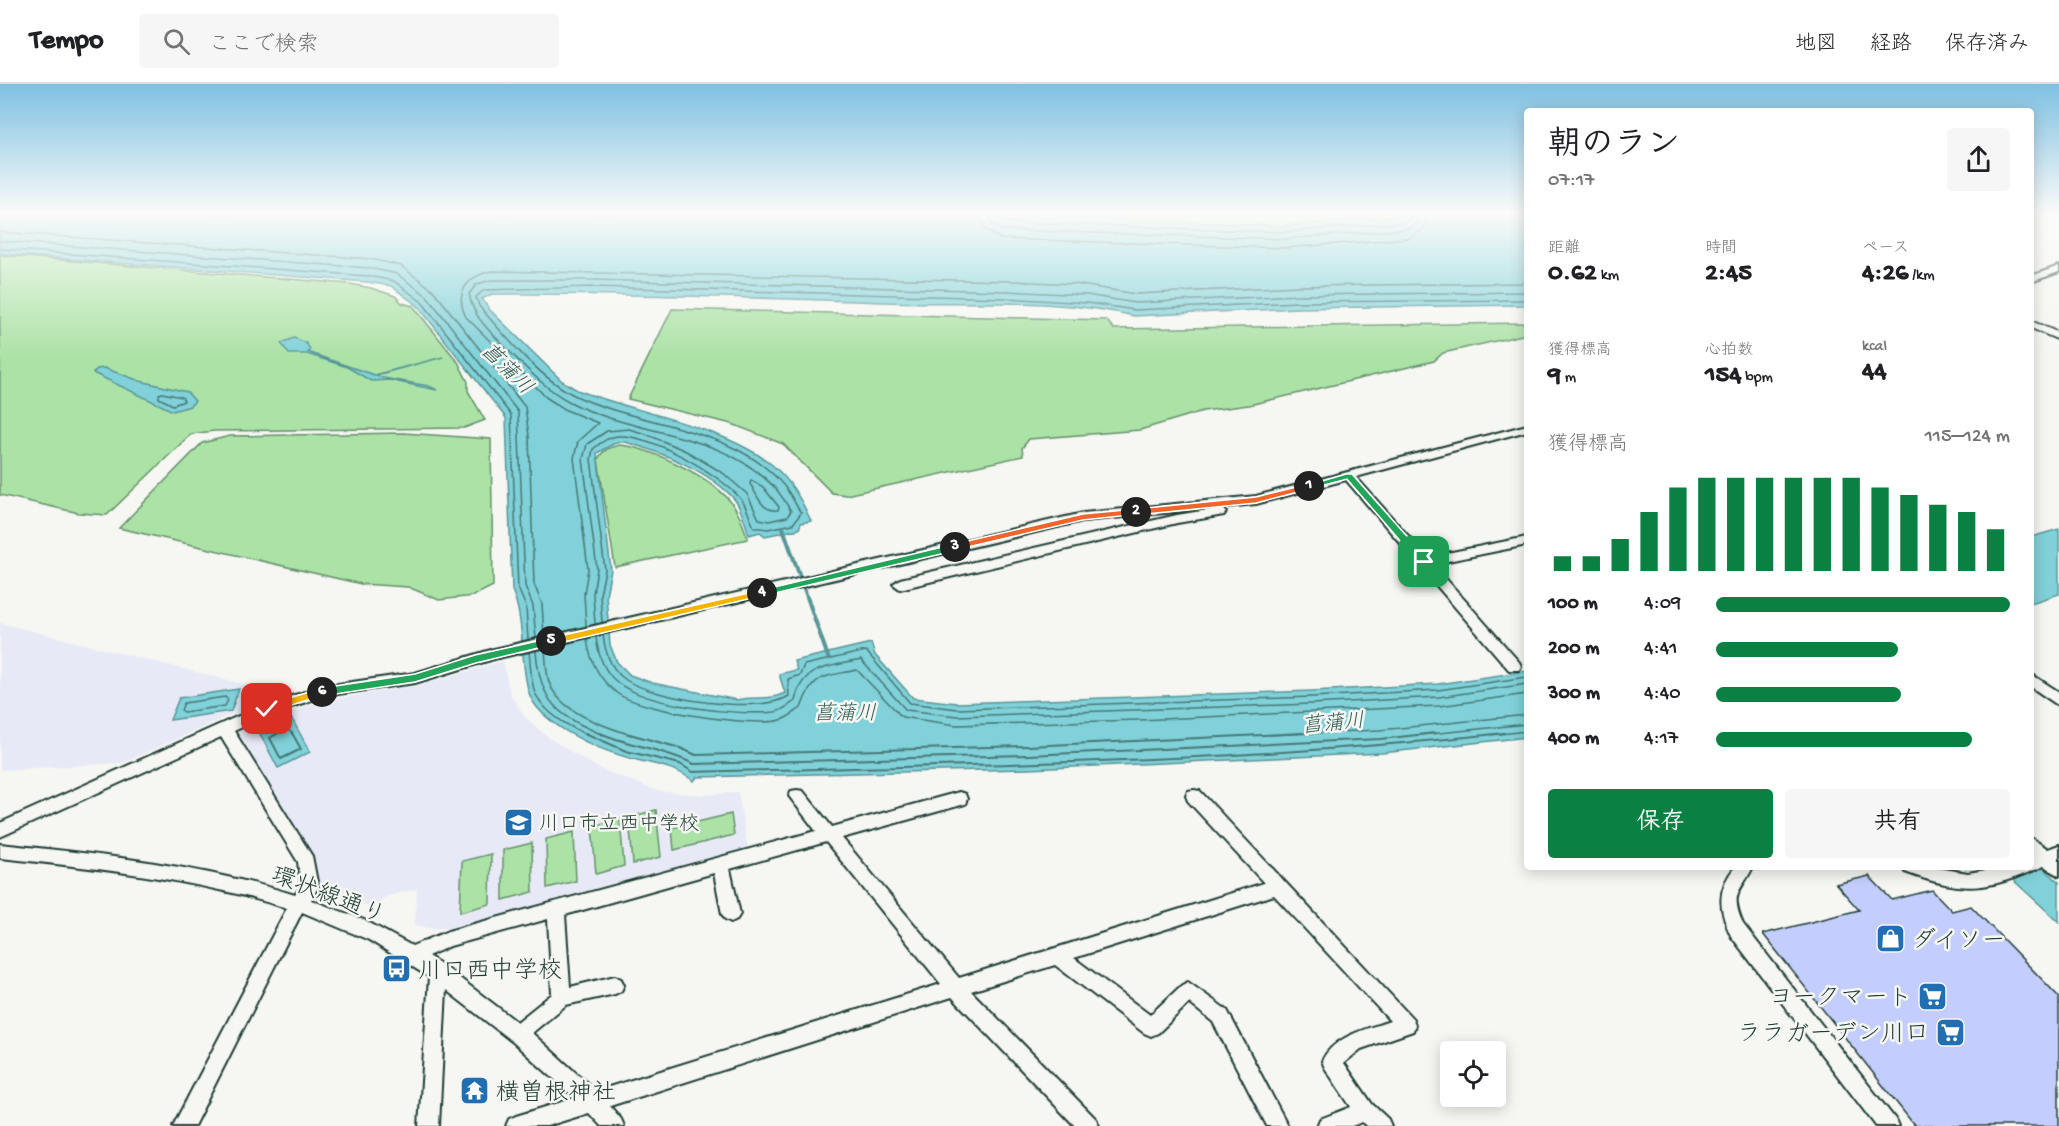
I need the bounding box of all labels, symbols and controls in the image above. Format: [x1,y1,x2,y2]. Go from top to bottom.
search box [139,14,559,68]
text: Tempo [30,25,103,58]
icon: search [160,25,193,58]
text: ここで検索 [208,33,318,59]
text: 地図 [1795,33,1837,58]
text: 経路 [1870,33,1912,58]
text: 保存済み [1945,33,2029,58]
text: 朝のラン [1548,128,1680,166]
button: share [1947,128,2010,191]
text: 07:17 [1548,170,1595,193]
text: 距離 [1548,240,1580,259]
text: 時間 [1705,240,1737,259]
text: ペース [1862,240,1909,259]
text: 0.62 [1548,259,1597,290]
text: 2:45 [1705,259,1752,290]
text: 4:26 [1862,259,1908,290]
text: km [1597,267,1619,286]
text: /km [1908,267,1935,286]
water label: 菖蒲川 [474,338,538,402]
text: kcal [1862,338,1887,357]
text: 獲得標高 [1548,342,1612,361]
text: 心拍数 [1705,342,1753,361]
text: 44 [1862,357,1887,388]
text: 9 [1548,361,1561,392]
text: 154 [1705,361,1741,392]
text: m [1561,369,1576,388]
text: bpm [1741,369,1773,388]
text: 115–124 m [1925,426,2010,449]
text: 獲得標高 [1548,434,1628,457]
pin: 1 [1294,471,1324,501]
text: 1 [1306,476,1312,495]
pin: 2 [1121,497,1151,527]
text: 2 [1132,502,1140,521]
pin: 3 [940,532,970,562]
pin [1398,536,1449,587]
text: 3 [951,537,959,556]
icon: arrive [1407,545,1440,578]
pin: 4 [747,578,777,608]
text: 4 [758,583,766,602]
text: 100 m [1548,593,1598,616]
text: 4:09 [1644,593,1681,616]
pin: 5 [536,626,566,656]
text: 5 [547,631,555,650]
text: 200 m [1548,638,1599,661]
text: 4:41 [1644,638,1677,661]
pin: 6 [307,677,337,707]
text: 6 [318,682,326,701]
pin [241,683,292,734]
text: 300 m [1548,683,1600,706]
text: 4:40 [1644,683,1681,706]
icon: check [250,692,283,725]
water label: 菖蒲川 [814,701,877,728]
water label: 菖蒲川 [1301,708,1366,741]
text: 400 m [1548,728,1599,751]
text: 4:17 [1644,728,1678,751]
button: 保存 [1548,789,1773,858]
button: 共有 [1785,789,2010,858]
school or university icon: 川口市立西中学校 [502,806,534,838]
place label: 川口市立西中学校 [539,812,699,837]
street label: 環状線通り [267,861,389,932]
shop icon: ダイソー [1875,923,1907,955]
place label: ダイソー [1912,927,2006,957]
bus stop icon: 川口西中学校 [381,953,413,985]
place label: 川口西中学校 [418,957,562,987]
supermarket icon: ヨークマート [1917,980,1949,1012]
place label: ヨークマート [1769,985,1912,1014]
supermarket icon: ララガーデン川口 [1934,1016,1966,1048]
place label: ララガーデン川口 [1737,1021,1929,1050]
map controls [1440,1041,1506,1107]
button: locate [1440,1041,1506,1107]
temple icon: 横曽根神社 [459,1075,491,1107]
place label: 横曽根神社 [496,1079,616,1109]

